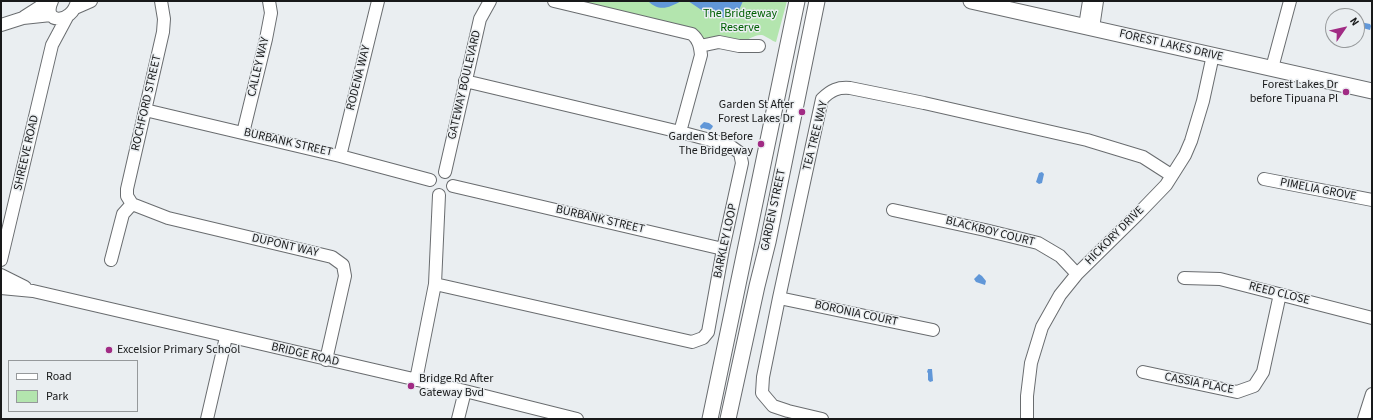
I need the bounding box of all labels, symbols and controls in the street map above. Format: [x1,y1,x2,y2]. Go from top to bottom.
park label: The Bridgeway Reserve [703,7,777,35]
north arrow [1325,8,1365,48]
text: N [1346,14,1363,29]
street label: FOREST LAKES DRIVE [1118,27,1224,65]
street label: GATEWAY BOULEVARD [445,29,485,141]
street label: CALLEY WAY [245,36,273,98]
street label: RODENA WAY [344,44,374,112]
street label: ROCHFORD STREET [129,53,165,153]
place label: Forest Lakes Dr before Tipuana Pl [1250,78,1338,106]
marker: Forest Lakes Dr before Tipuana Pl [1341,87,1351,97]
place label: Garden St After Forest Lakes Dr [718,98,794,126]
street label: TEA TREE WAY [800,100,832,172]
marker: Garden St After Forest Lakes Dr [797,107,807,117]
street label: SHREEVE ROAD [11,114,43,192]
street label: BURBANK STREET [242,126,334,160]
place label: Garden St Before The Bridgeway [668,130,753,158]
marker: Garden St Before The Bridgeway [756,139,766,149]
street label: GARDEN STREET [758,168,790,252]
street label: PIMELIA GROVE [1279,176,1357,204]
street label: BARKLEY LOOP [711,202,741,280]
street label: BURBANK STREET [554,203,646,237]
street label: HICKORY DRIVE [1083,204,1147,268]
street label: BLACKBOY COURT [944,214,1036,250]
street label: DUPONT WAY [250,231,320,261]
street label: REED CLOSE [1247,279,1311,309]
street label: BORONIA COURT [813,298,899,330]
street label: BRIDGE ROAD [270,340,340,370]
place label: Excelsior Primary School [117,343,240,357]
marker: Excelsior Primary School [104,345,114,355]
legend [8,360,138,412]
text: Road [46,368,72,385]
street label: CASSIA PLACE [1163,370,1235,398]
place label: Bridge Rd After Gateway Bvd [419,372,493,400]
marker: Bridge Rd After Gateway Bvd [406,381,416,391]
text: Park [46,388,68,405]

